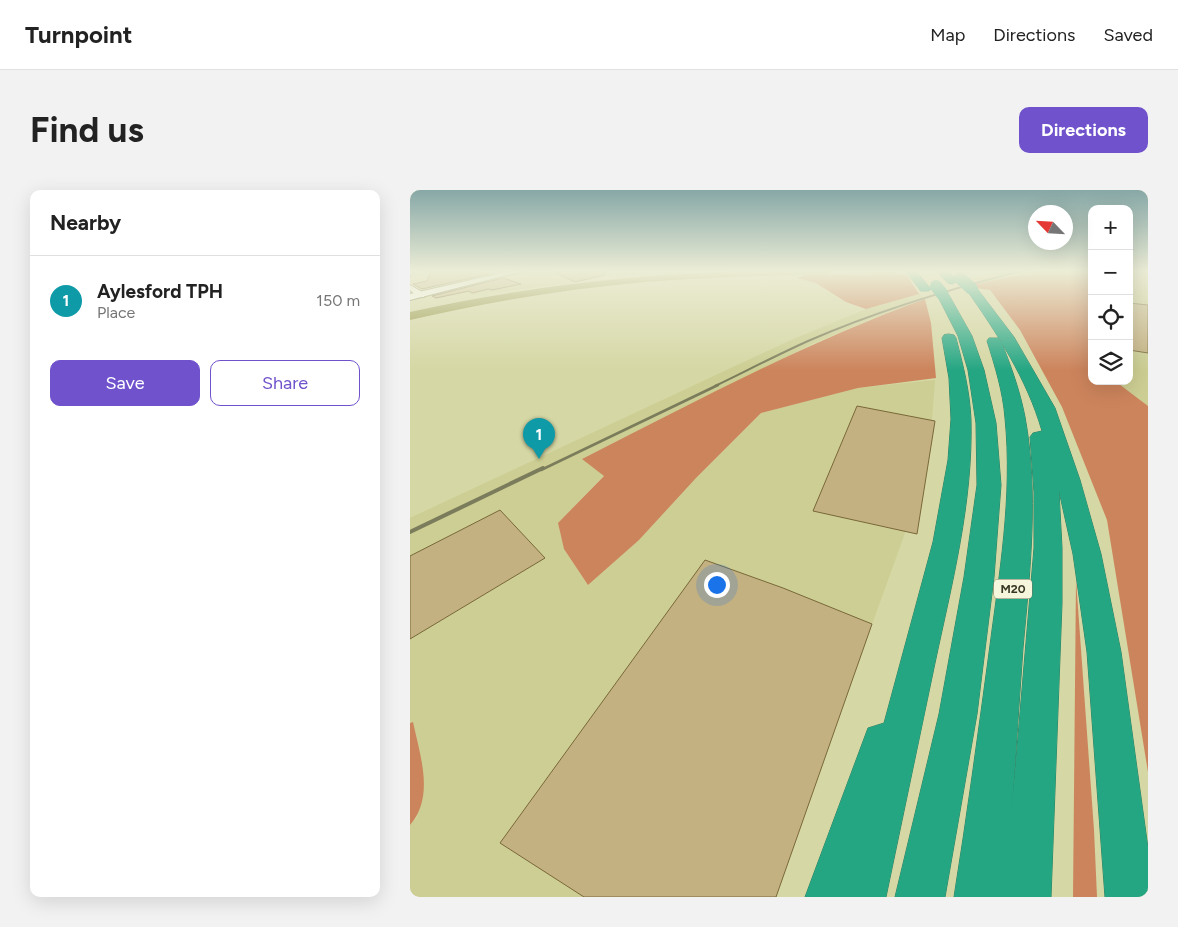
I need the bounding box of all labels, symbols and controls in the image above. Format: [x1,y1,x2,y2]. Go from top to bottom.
text: Turnpoint [25,20,132,49]
text: Map [930,24,965,46]
text: Directions [993,24,1075,46]
text: Saved [1103,24,1153,46]
button: Directions [1019,107,1148,153]
text: Find us [30,109,144,151]
north arrow [1028,205,1073,250]
map controls [1088,205,1133,385]
button: + [1088,205,1133,250]
text: Nearby [50,210,121,235]
button: − [1088,250,1133,295]
text: Aylesford TPH [97,280,223,303]
text: 1 [63,291,69,310]
text: 150 m [316,291,360,310]
button: locate [1088,295,1133,340]
text: Place [97,303,135,322]
button: layers [1088,340,1133,385]
button: Save [50,360,200,406]
button: Share [210,360,360,406]
pin: 1 [523,418,555,459]
your location [704,572,730,598]
road number: M20 [994,579,1032,598]

